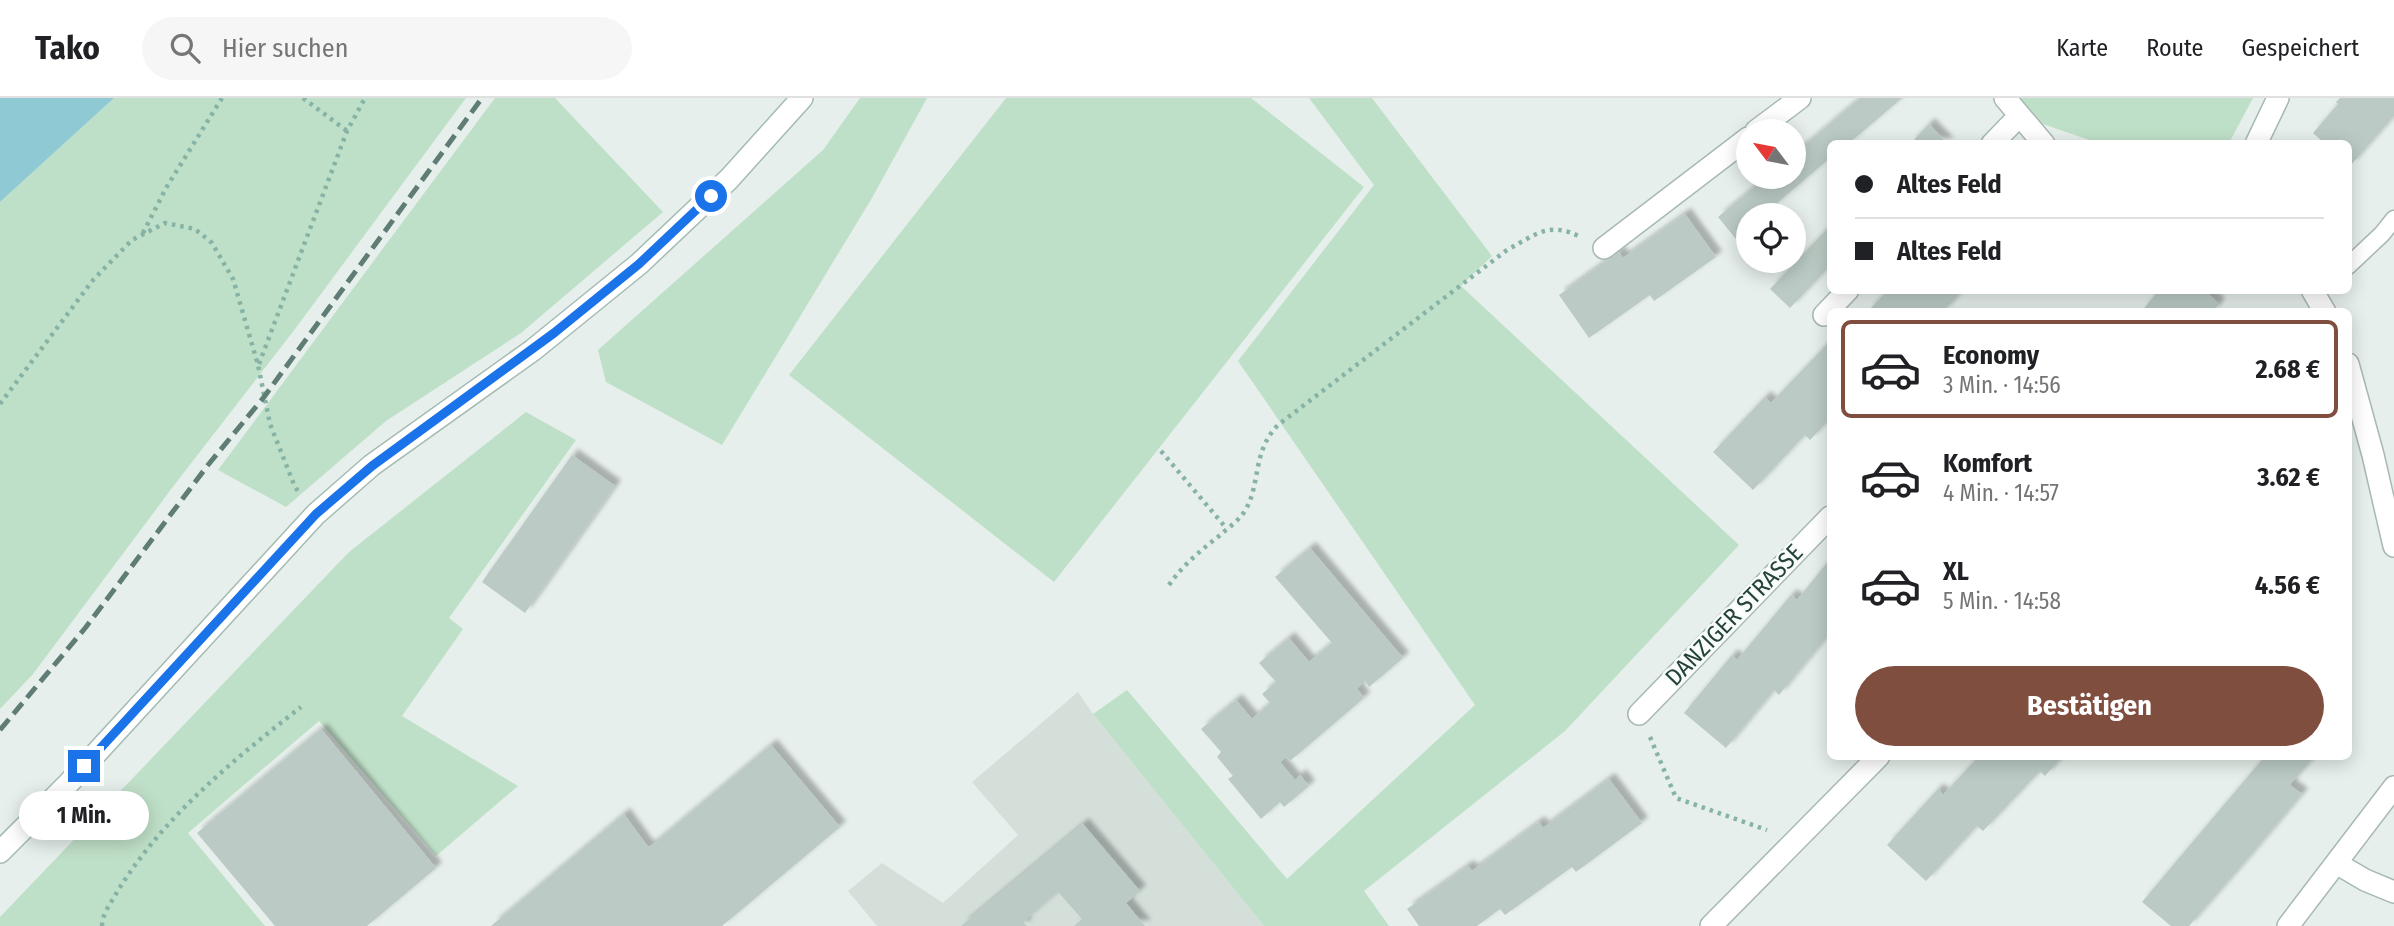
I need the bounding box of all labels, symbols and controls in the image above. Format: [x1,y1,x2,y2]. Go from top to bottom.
search box [142,17,632,80]
text: Tako [35,28,100,68]
icon: search [166,29,204,67]
text: Hier suchen [222,33,348,64]
text: Karte [2056,34,2108,62]
text: Route [2146,34,2203,62]
text: Gespeichert [2241,34,2359,62]
north arrow [1736,119,1806,189]
map controls [1736,119,1806,273]
text: Altes Feld [1897,169,2002,200]
route start [695,180,727,212]
button: locate [1736,203,1806,273]
text: Altes Feld [1897,236,2002,267]
icon: car [1859,338,1922,401]
text: Economy [1943,340,2039,371]
text: 2.68 € [2256,354,2320,385]
text: 3 Min. · 14:56 [1943,371,2061,399]
icon: car [1859,446,1922,509]
text: Komfort [1943,448,2032,479]
text: 3.62 € [2257,462,2320,493]
text: 4 Min. · 14:57 [1943,479,2059,507]
street label: DANZIGER STRASSE [1660,539,1808,691]
icon: car [1859,554,1922,617]
text: XL [1943,556,1969,587]
text: 4.56 € [2255,570,2320,601]
text: 5 Min. · 14:58 [1943,587,2061,615]
button: Bestätigen [1855,666,2324,746]
route end [68,750,100,782]
callout: 1 Min. [19,790,149,840]
text: 1 Min. [57,801,111,829]

